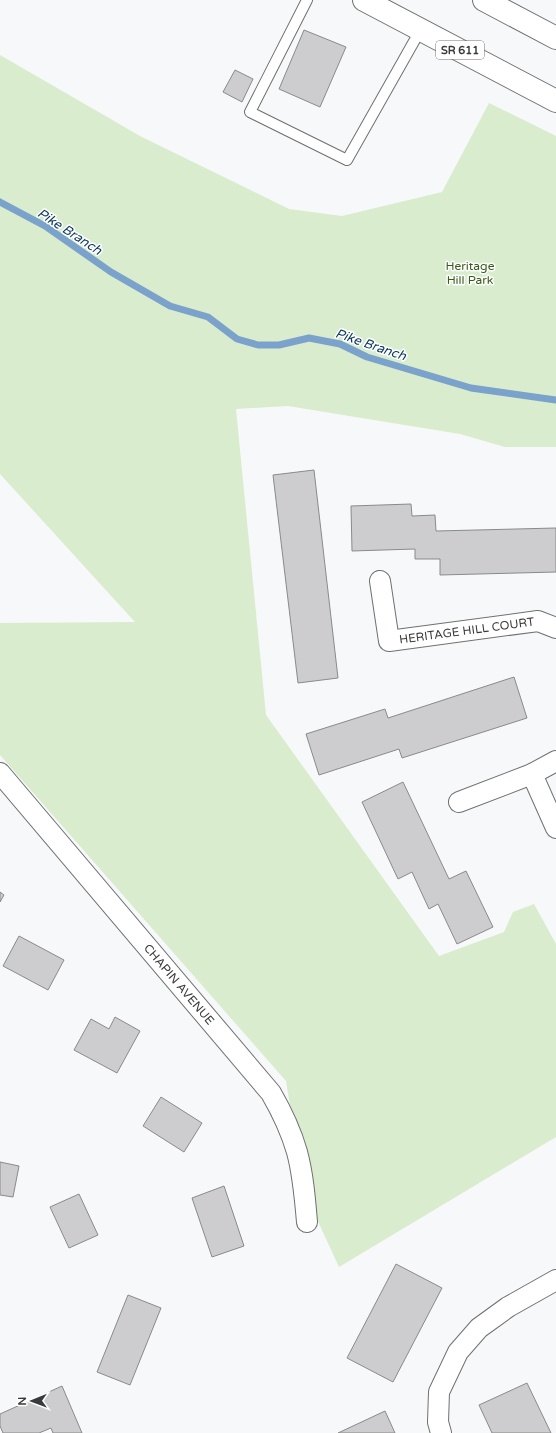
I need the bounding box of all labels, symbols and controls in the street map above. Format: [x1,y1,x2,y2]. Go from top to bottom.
road number: SR 611 [436,41,484,59]
water label: Pike Branch [34,205,106,259]
park label: Heritage Hill Park [446,259,495,287]
water label: Pike Branch [333,325,409,365]
street label: HERITAGE HILL COURT [398,614,536,647]
street label: CHAPIN AVENUE [141,941,217,1028]
north arrow [12,1381,52,1421]
text: N [16,1397,29,1406]

